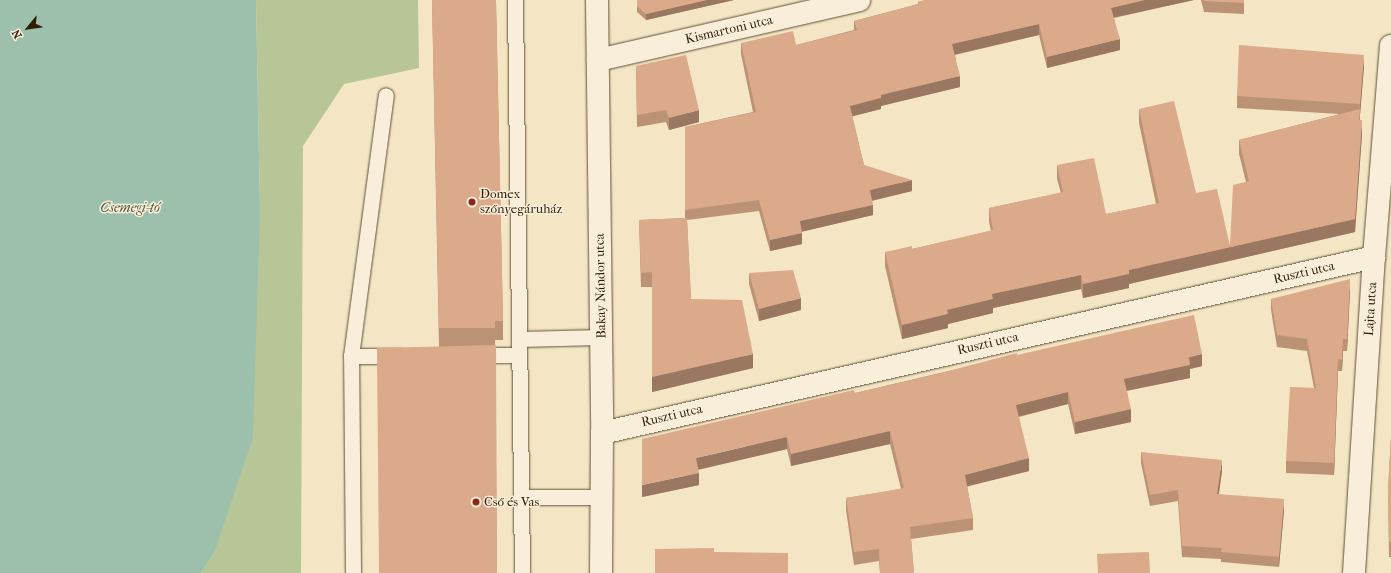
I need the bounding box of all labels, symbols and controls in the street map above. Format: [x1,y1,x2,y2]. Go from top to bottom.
north arrow [8,8,48,48]
street label: Kismartoni utca [684,12,774,48]
text: N [9,27,25,41]
place label: Domex szőnyegáruház [480,187,562,218]
marker: Domex szőnyegáruház [467,197,477,207]
water label: Csemegi-tó [100,200,160,216]
street label: Bakay Nándor utca [592,233,610,339]
street label: Ruszti utca [1272,258,1336,288]
street label: Lajta utca [1361,281,1381,337]
street label: Ruszti utca [956,329,1020,359]
street label: Ruszti utca [640,401,704,431]
place label: Cső és Vas [484,494,539,510]
marker: Cső és Vas [471,497,481,507]

